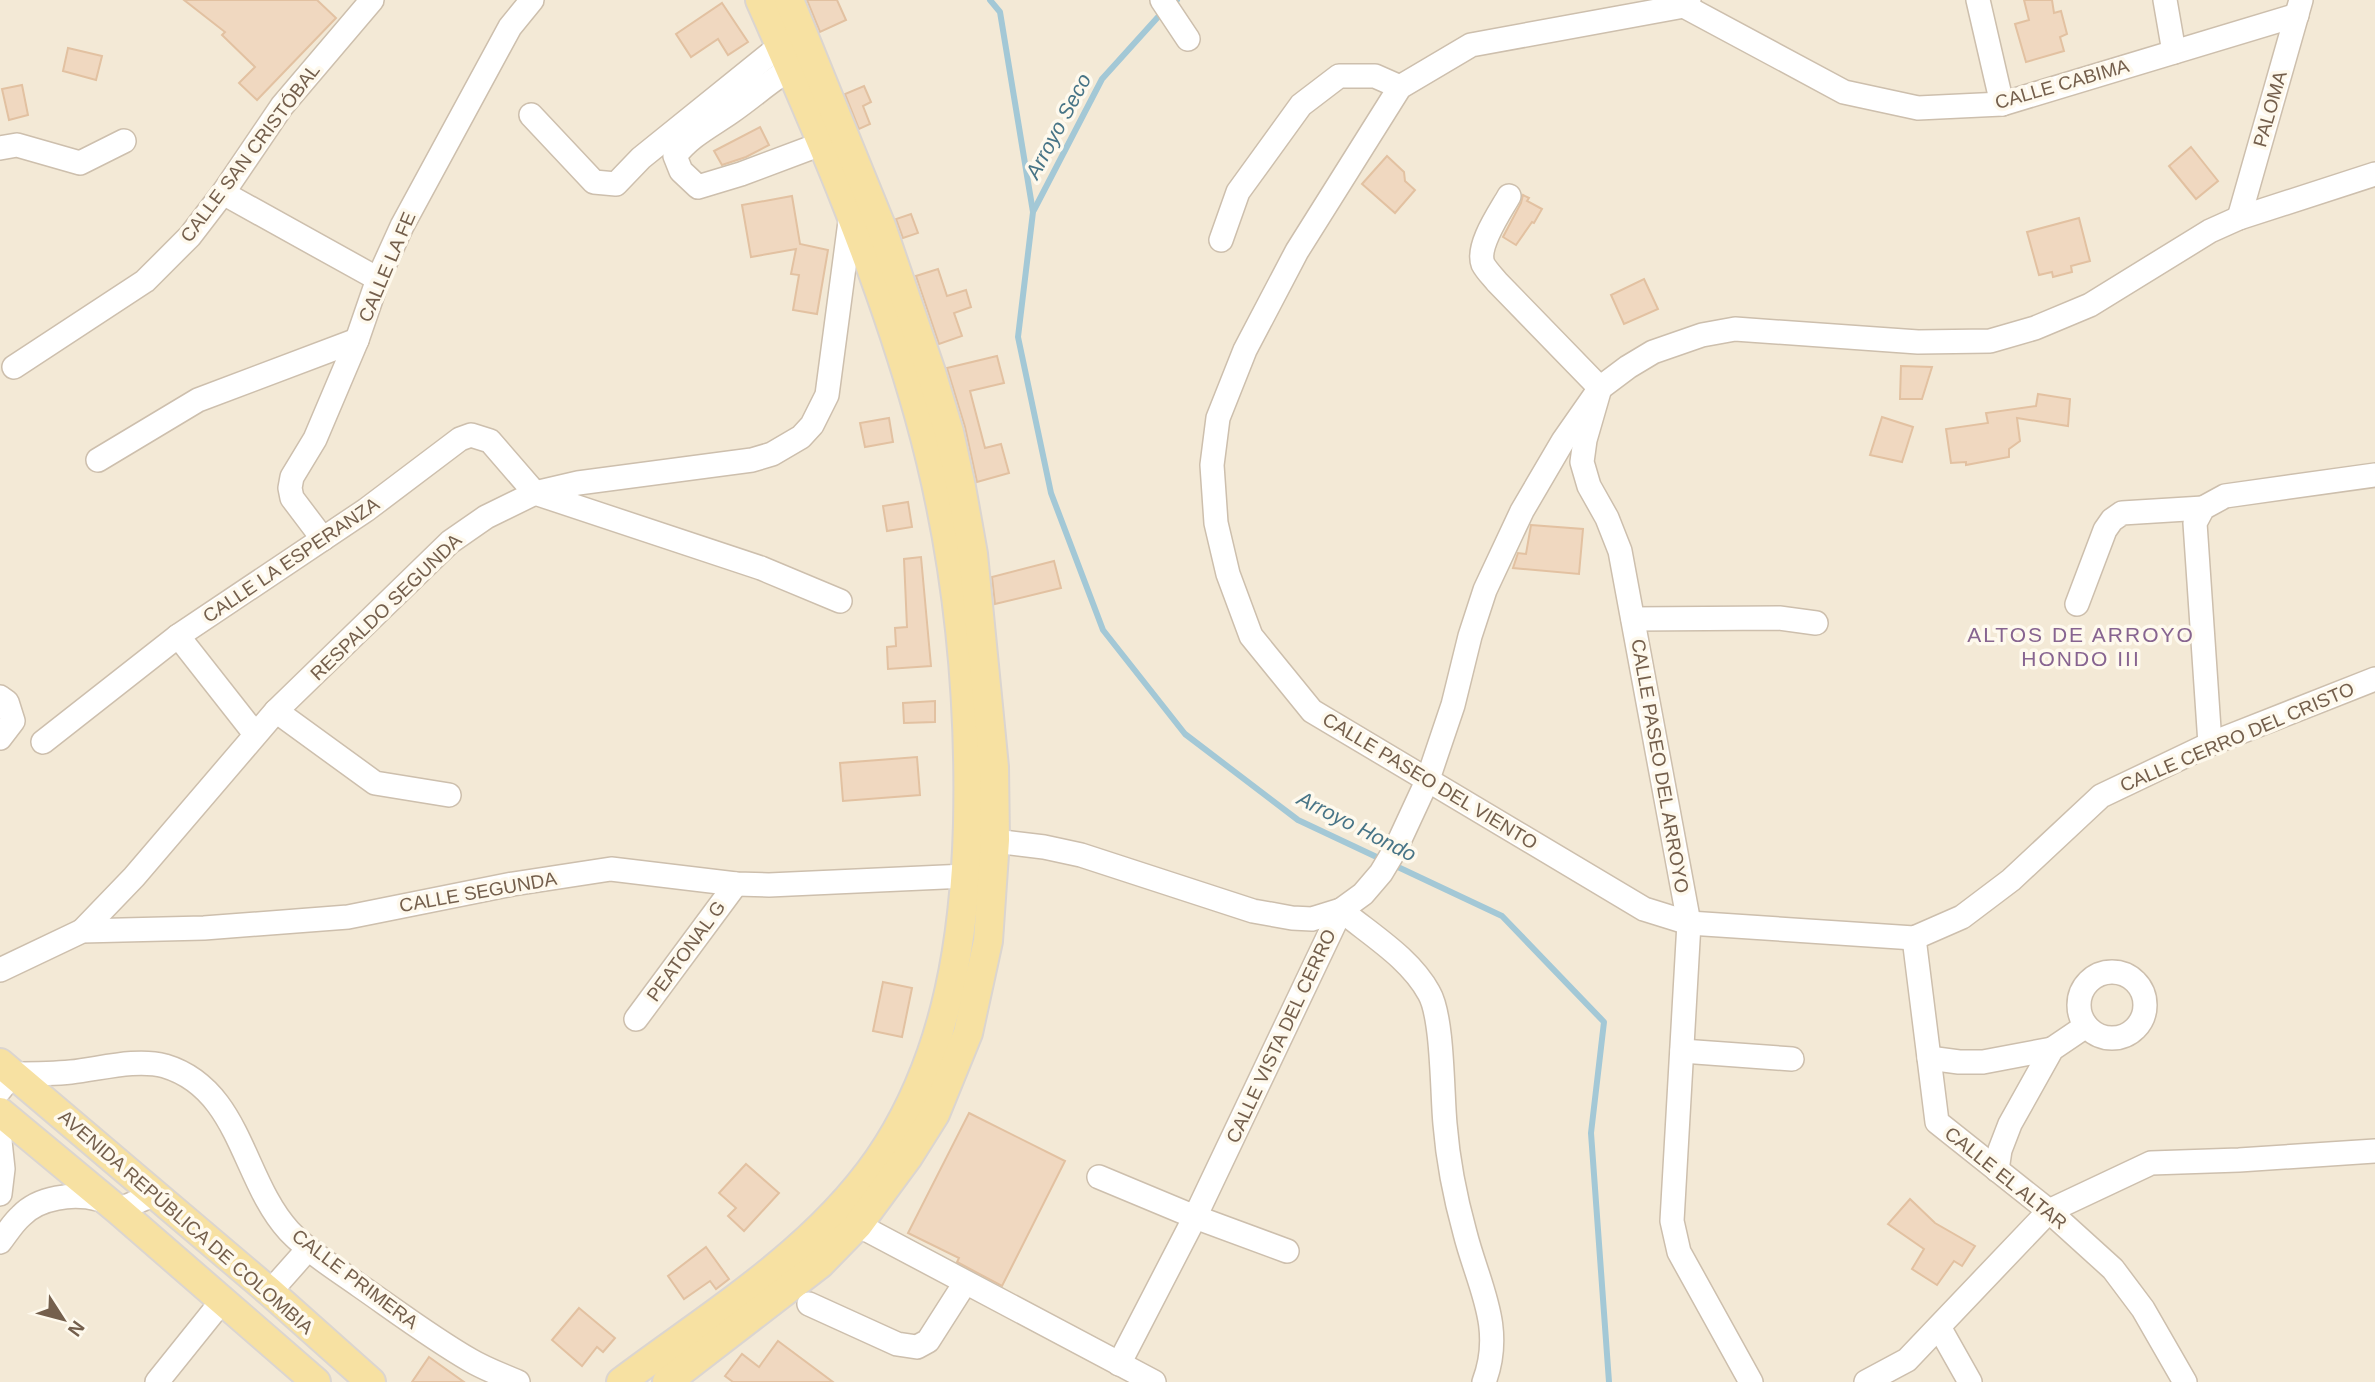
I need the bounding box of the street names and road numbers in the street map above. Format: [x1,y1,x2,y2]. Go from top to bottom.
street label: CALLE CABIMA [1993,55,2132,113]
street label: CALLE SAN CRISTÓBAL [176,60,324,246]
street label: PALOMA [2249,68,2291,149]
street label: CALLE LA FE [354,209,420,325]
street label: CALLE LA ESPERANZA [199,493,383,627]
street label: RESPALDO SEGUNDA [306,529,466,684]
street label: CALLE PASEO DEL ARROYO [1627,637,1693,895]
street label: CALLE CERRO DEL CRISTO [2117,678,2357,796]
street label: CALLE PASEO DEL VIENTO [1319,708,1541,854]
street label: CALLE SEGUNDA [398,868,559,916]
street label: PEATONAL G [643,897,729,1005]
street label: CALLE VISTA DEL CERRO [1222,926,1340,1146]
street label: AVENIDA REPÚBLICA DE COLOMBIA [53,1104,319,1340]
street label: CALLE EL ALTAR [1941,1122,2071,1234]
street label: CALLE PRIMERA [288,1225,422,1333]

